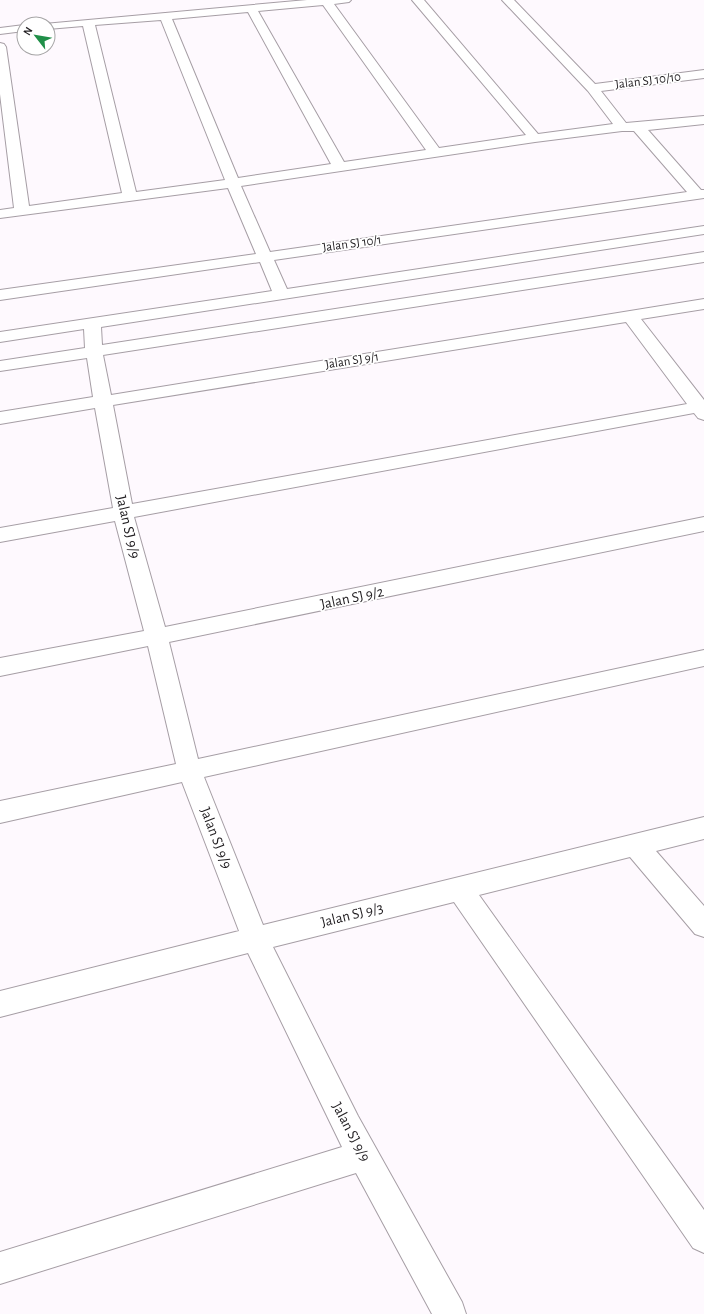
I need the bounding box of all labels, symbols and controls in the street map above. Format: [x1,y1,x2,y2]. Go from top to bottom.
north arrow [16,16,56,56]
text: N [21,25,35,37]
street label: Jalan SJ 10/10 [614,70,682,91]
street label: Jalan SJ 10/1 [322,233,382,255]
street label: Jalan SJ 9/1 [324,350,380,372]
street label: Jalan SJ 9/9 [113,494,143,560]
street label: Jalan SJ 9/2 [319,584,385,612]
street label: Jalan SJ 9/9 [197,805,235,871]
street label: Jalan SJ 9/3 [319,900,385,930]
street label: Jalan SJ 9/9 [329,1100,373,1164]

